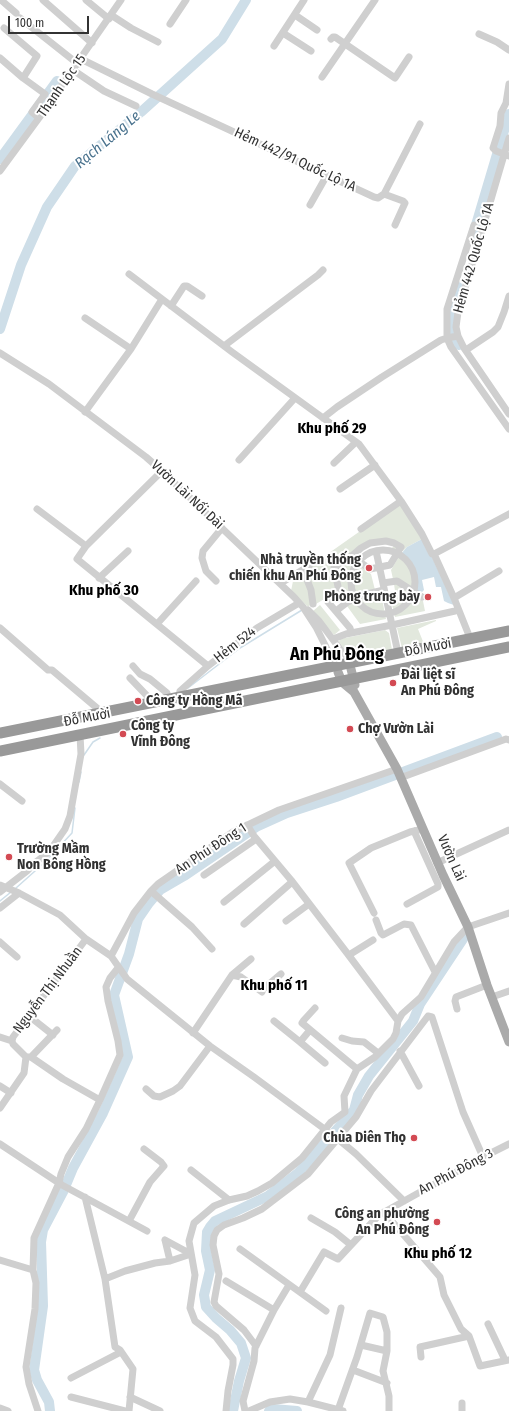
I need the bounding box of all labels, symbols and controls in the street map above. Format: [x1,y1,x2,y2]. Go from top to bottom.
scale bar [10,8,91,34]
text: 100 m [15,16,44,30]
street label: Thạnh Lộc 15 [34,51,90,121]
water label: Rạch Láng Le [72,107,144,173]
street label: Hẻm 442/91 Quốc Lộ 1A [231,124,359,196]
street label: Hẻm 442 Quốc Lộ 1A [450,201,498,315]
district label: Khu phố 29 [297,420,367,438]
street label: Vườn Lài Nối Dài [147,457,227,533]
place label: Nhà truyền thống chiến khu An Phú Đông [229,552,361,584]
marker: Nhà truyền thống chiến khu An Phú Đông [364,563,374,573]
district label: Khu phố 30 [69,582,139,600]
place label: Phòng trưng bày [324,589,420,605]
marker: Phòng trưng bày [423,592,433,602]
street label: Hẻm 524 [211,623,259,667]
street label: Đỗ Mười [403,635,453,661]
district label: An Phú Đông [290,644,384,666]
place label: Đài liệt sĩ An Phú Đông [401,667,474,700]
marker: Đài liệt sĩ An Phú Đông [388,678,398,688]
place label: Công ty Hồng Mã [146,693,242,709]
marker: Công ty Hồng Mã [133,696,143,706]
street label: Đỗ Mười [62,705,112,731]
place label: Công ty Vĩnh Đông [131,718,190,750]
place label: Chợ Vườn Lài [358,721,434,737]
marker: Chợ Vườn Lài [345,724,355,734]
marker: Công ty Vĩnh Đông [118,729,128,739]
street label: An Phú Đông 1 [172,820,250,878]
street label: Vườn Lài [433,832,469,884]
place label: Trường Mầm Non Bông Hồng [17,841,106,874]
marker: Trường Mầm Non Bông Hồng [4,852,14,862]
street label: Nguyễn Thị Nhuần [10,943,86,1037]
district label: Khu phố 11 [240,977,308,995]
place label: Chùa Diên Thọ [323,1130,406,1146]
marker: Chùa Diên Thọ [409,1133,419,1143]
street label: An Phú Đông 3 [416,1145,496,1199]
place label: Công an phường An Phú Đông [335,1206,429,1238]
marker: Công an phường An Phú Đông [432,1217,442,1227]
district label: Khu phố 12 [404,1245,472,1263]

